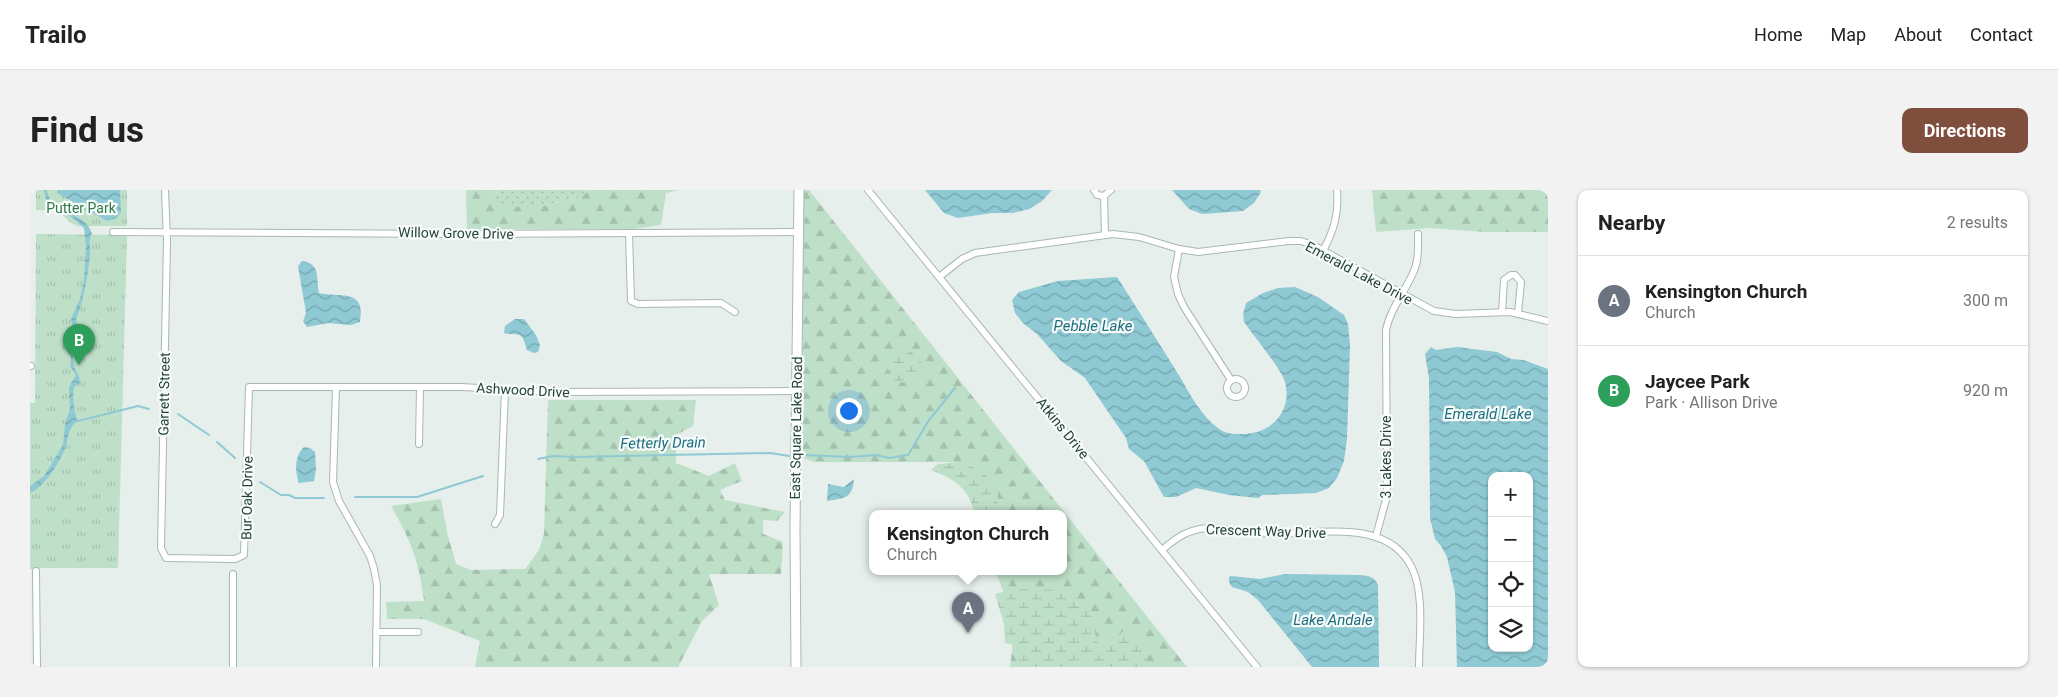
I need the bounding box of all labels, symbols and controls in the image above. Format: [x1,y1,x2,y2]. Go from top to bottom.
text: Trailo [25,21,87,49]
text: Home [1754,24,1803,45]
text: Map [1831,24,1866,45]
text: About [1894,24,1942,45]
text: Contact [1970,24,2033,45]
button: Directions [1902,108,2028,153]
text: Find us [30,110,144,151]
park label: Putter Park [46,200,117,216]
text: Nearby [1598,211,1665,235]
text: 2 results [1947,213,2008,232]
street label: Willow Grove Drive [398,224,514,242]
street label: Emerald Lake Drive [1303,238,1415,308]
text: Kensington Church [1645,280,1807,303]
text: A [1609,291,1619,310]
text: 300 m [1963,291,2008,310]
text: Church [1645,303,1696,322]
water label: Pebble Lake [1054,317,1133,335]
pin: B [63,324,95,365]
street label: Garrett Street [155,352,173,436]
street label: East Square Lake Road [787,356,805,500]
text: Jaycee Park [1645,370,1750,393]
street label: Ashwood Drive [476,380,570,400]
text: B [1609,381,1619,400]
text: 920 m [1963,381,2008,400]
text: Park · Allison Drive [1645,393,1778,412]
street label: Atkins Drive [1034,394,1092,462]
your location [836,398,862,424]
water label: Emerald Lake [1444,405,1532,423]
street label: 3 Lakes Drive [1378,415,1394,499]
water label: Fetterly Drain [620,433,706,453]
street label: Bur Oak Drive [238,456,256,540]
map controls [1488,472,1533,652]
button: + [1488,472,1533,517]
popup [869,510,1067,575]
button: − [1488,517,1533,562]
street label: Crescent Way Drive [1206,521,1326,541]
text: Kensington Church [887,522,1049,545]
text: Church [887,545,937,564]
button: locate [1488,562,1533,607]
pin: A [952,592,984,633]
button: layers [1488,607,1533,652]
water label: Lake Andale [1293,611,1373,629]

